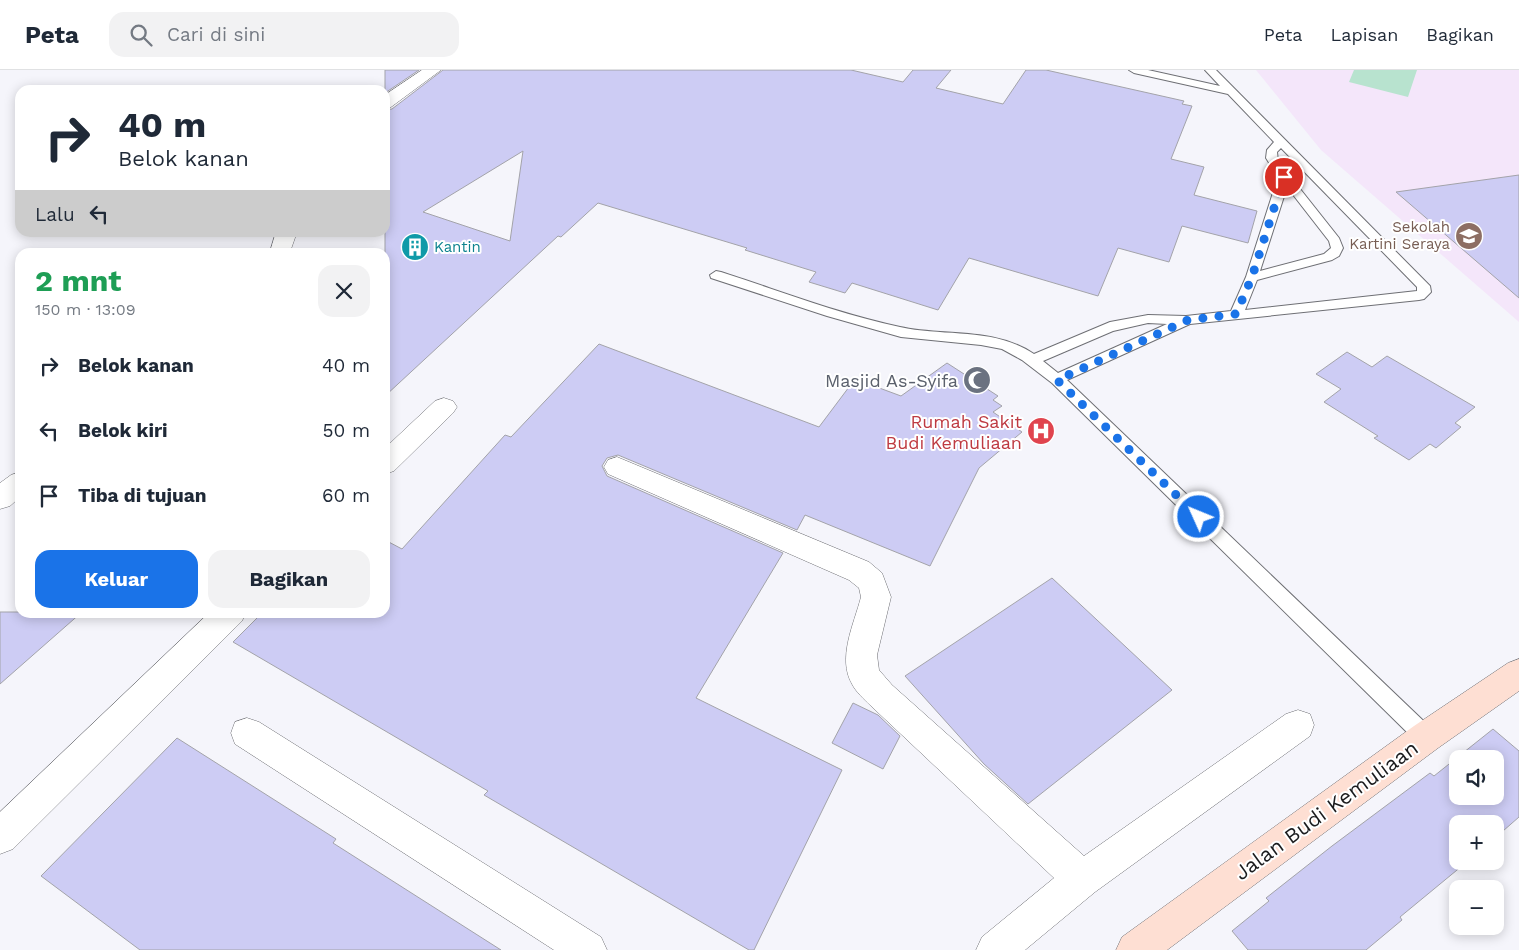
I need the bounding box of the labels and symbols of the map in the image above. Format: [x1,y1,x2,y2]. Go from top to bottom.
pin [1263,156,1305,198]
place label: Sekolah Kartini Seraya [1349,218,1451,253]
school or university icon: Sekolah Kartini Seraya [1454,221,1484,251]
building icon: Kantin [400,232,430,262]
place label: Kantin [434,238,481,256]
mosque icon: Masjid As-Syifa [962,365,992,395]
place label: Masjid As-Syifa [825,370,958,391]
place label: Rumah Sakit Budi Kemuliaan [885,411,1022,453]
hospital icon: Rumah Sakit Budi Kemuliaan [1026,416,1056,446]
position arrow [1172,490,1224,542]
street label: Jalan Budi Kemuliaan [1229,735,1423,885]

